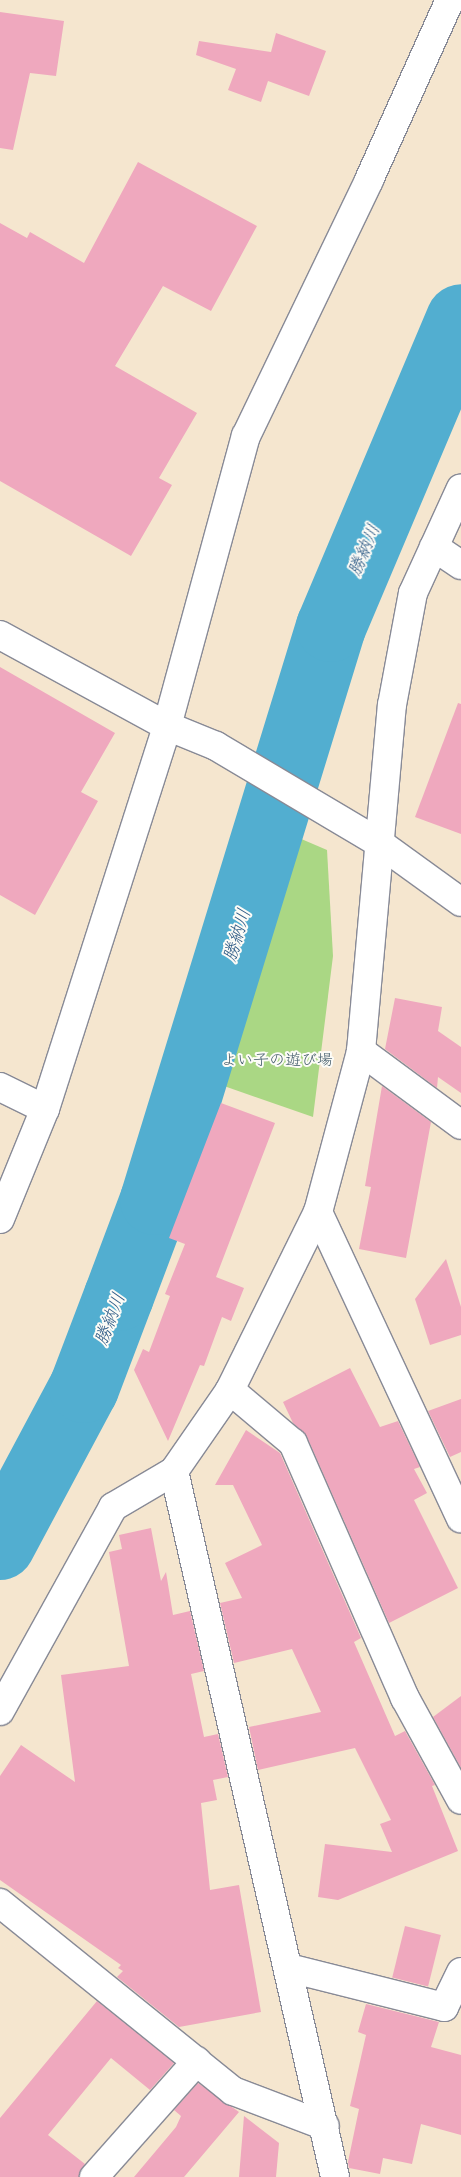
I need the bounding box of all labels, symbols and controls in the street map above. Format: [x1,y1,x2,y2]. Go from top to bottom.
water label: 勝納川 [344,521,384,579]
water label: 勝納川 [219,906,255,964]
park label: よい子の遊び場 [221,1049,333,1069]
water label: 勝納川 [90,1290,130,1348]

